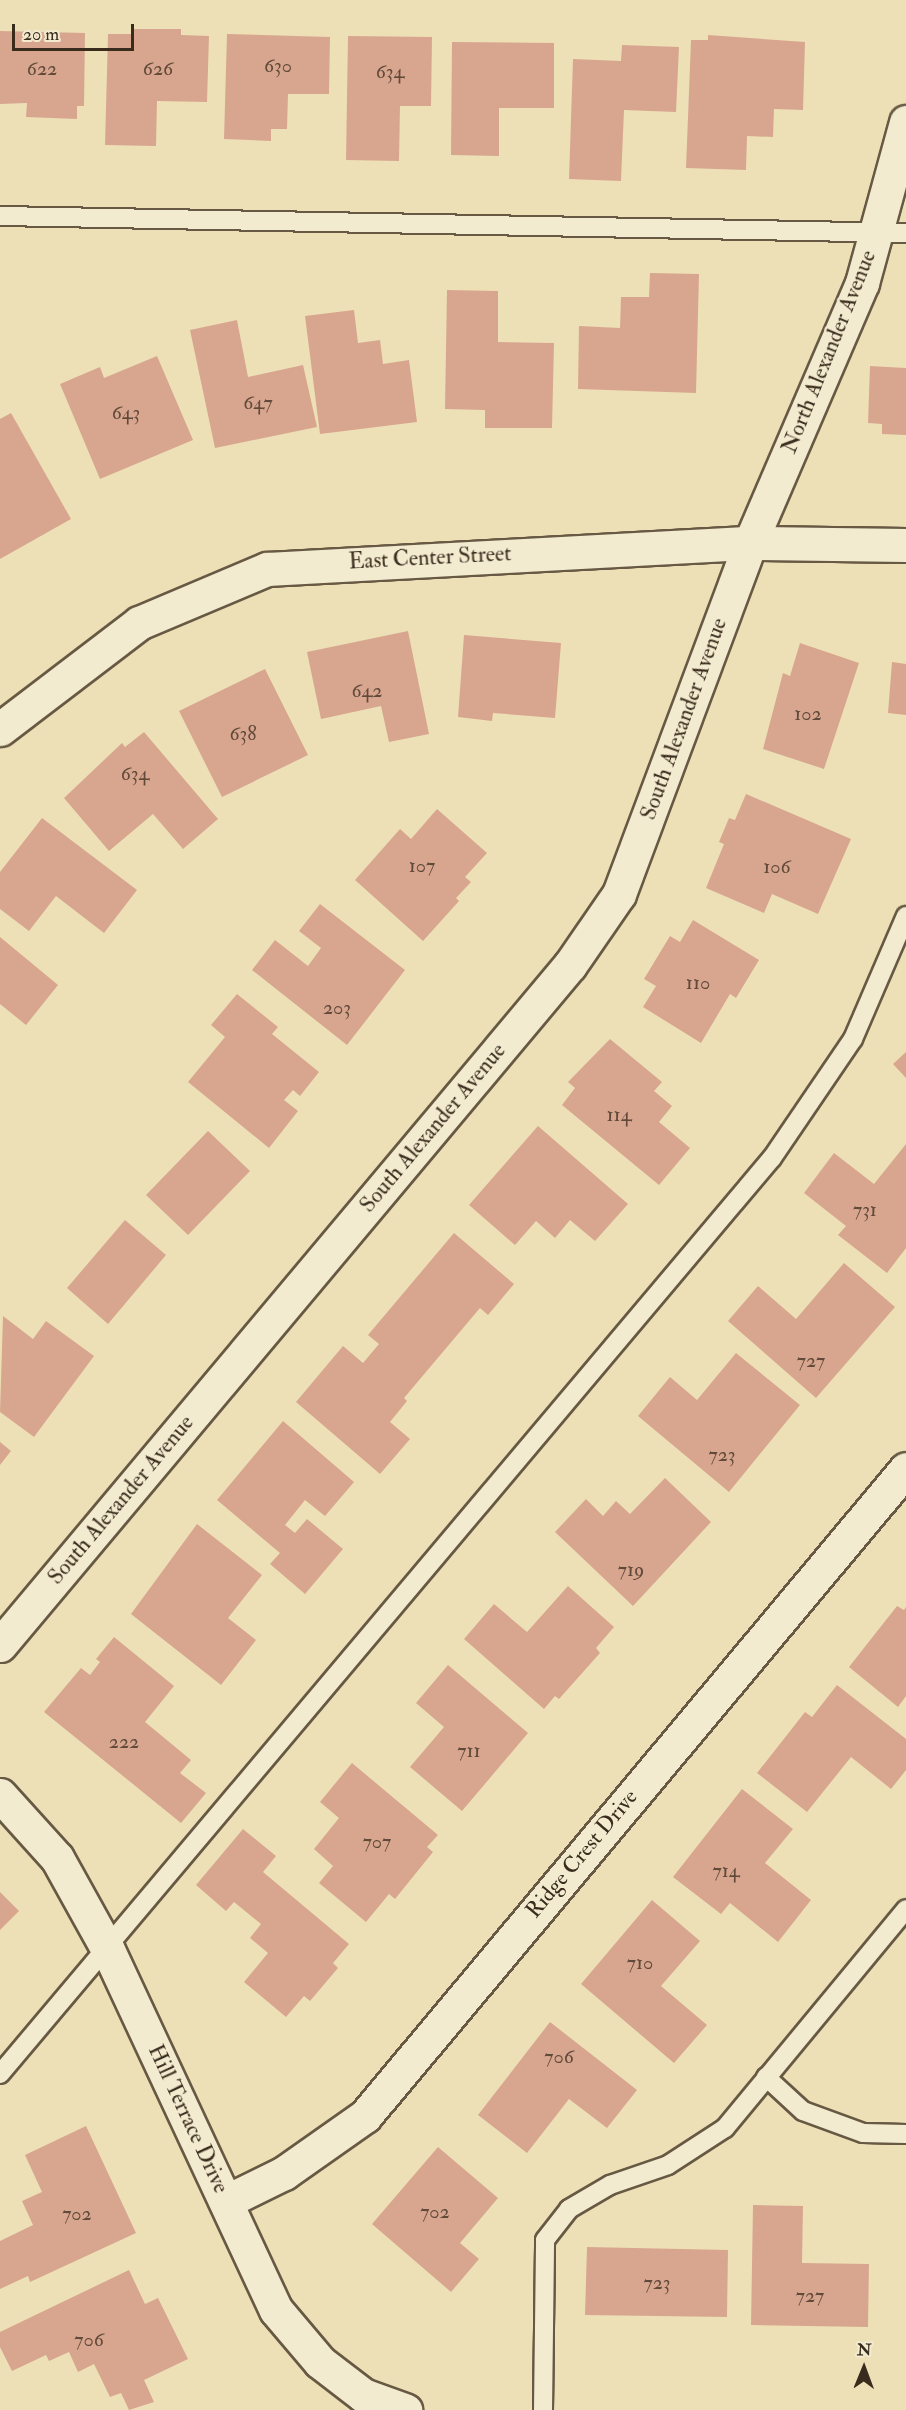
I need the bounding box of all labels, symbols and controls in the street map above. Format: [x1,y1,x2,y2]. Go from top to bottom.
scale bar [15,12,136,50]
text: 20 m [23,23,59,46]
house number: 630 [264,53,292,77]
house number: 622 [27,56,57,80]
house number: 626 [143,56,173,80]
house number: 634 [376,59,404,83]
street label: North Alexander Avenue [776,247,882,457]
house number: 647 [243,390,273,414]
house number: 643 [112,400,140,424]
street label: East Center Street [348,541,512,575]
street label: South Alexander Avenue [635,615,733,823]
house number: 642 [352,678,382,702]
house number: 102 [794,701,822,725]
house number: 638 [229,721,257,745]
house number: 634 [121,761,149,785]
house number: 107 [409,853,435,877]
house number: 106 [763,854,791,878]
house number: 110 [686,970,710,994]
house number: 203 [323,995,351,1019]
street label: South Alexander Avenue [354,1038,512,1218]
house number: 114 [606,1102,632,1126]
house number: 731 [853,1197,877,1221]
house number: 727 [797,1348,825,1372]
street label: South Alexander Avenue [42,1410,200,1590]
house number: 723 [709,1442,735,1466]
house number: 719 [618,1557,644,1581]
house number: 222 [109,1729,139,1753]
house number: 711 [457,1738,481,1762]
street label: Ridge Crest Drive [521,1784,643,1924]
house number: 707 [363,1829,391,1853]
house number: 714 [712,1858,740,1882]
house number: 710 [627,1950,653,1974]
street label: Hill Terrace Drive [142,2040,234,2198]
house number: 706 [544,2044,574,2068]
house number: 702 [420,2199,450,2223]
house number: 702 [62,2201,92,2225]
house number: 723 [644,2270,670,2294]
house number: 727 [796,2283,824,2307]
house number: 706 [74,2327,104,2351]
north arrow [834,2338,894,2398]
text: N [857,2340,872,2360]

